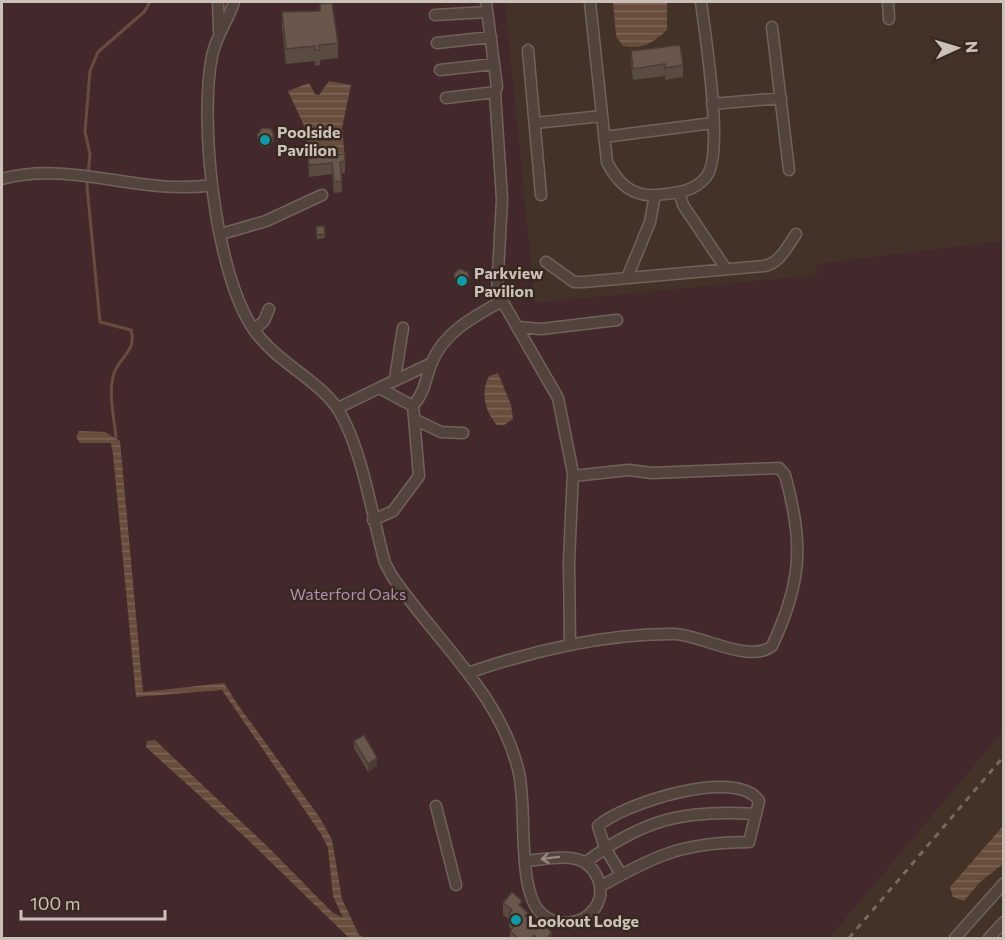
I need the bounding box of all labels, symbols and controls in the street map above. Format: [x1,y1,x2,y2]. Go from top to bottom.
north arrow [927,18,987,78]
text: N [963,40,982,54]
place label: Poolside Pavilion [277,122,340,159]
marker: Poolside Pavilion [258,133,272,147]
place label: Parkview Pavilion [474,263,544,300]
marker: Parkview Pavilion [455,274,469,288]
park label: Waterford Oaks [290,584,406,603]
one-way arrow [541,853,561,864]
scale bar [21,883,165,921]
text: 100 m [30,892,80,914]
place label: Lookout Lodge [528,911,639,930]
marker: Lookout Lodge [509,913,523,927]

